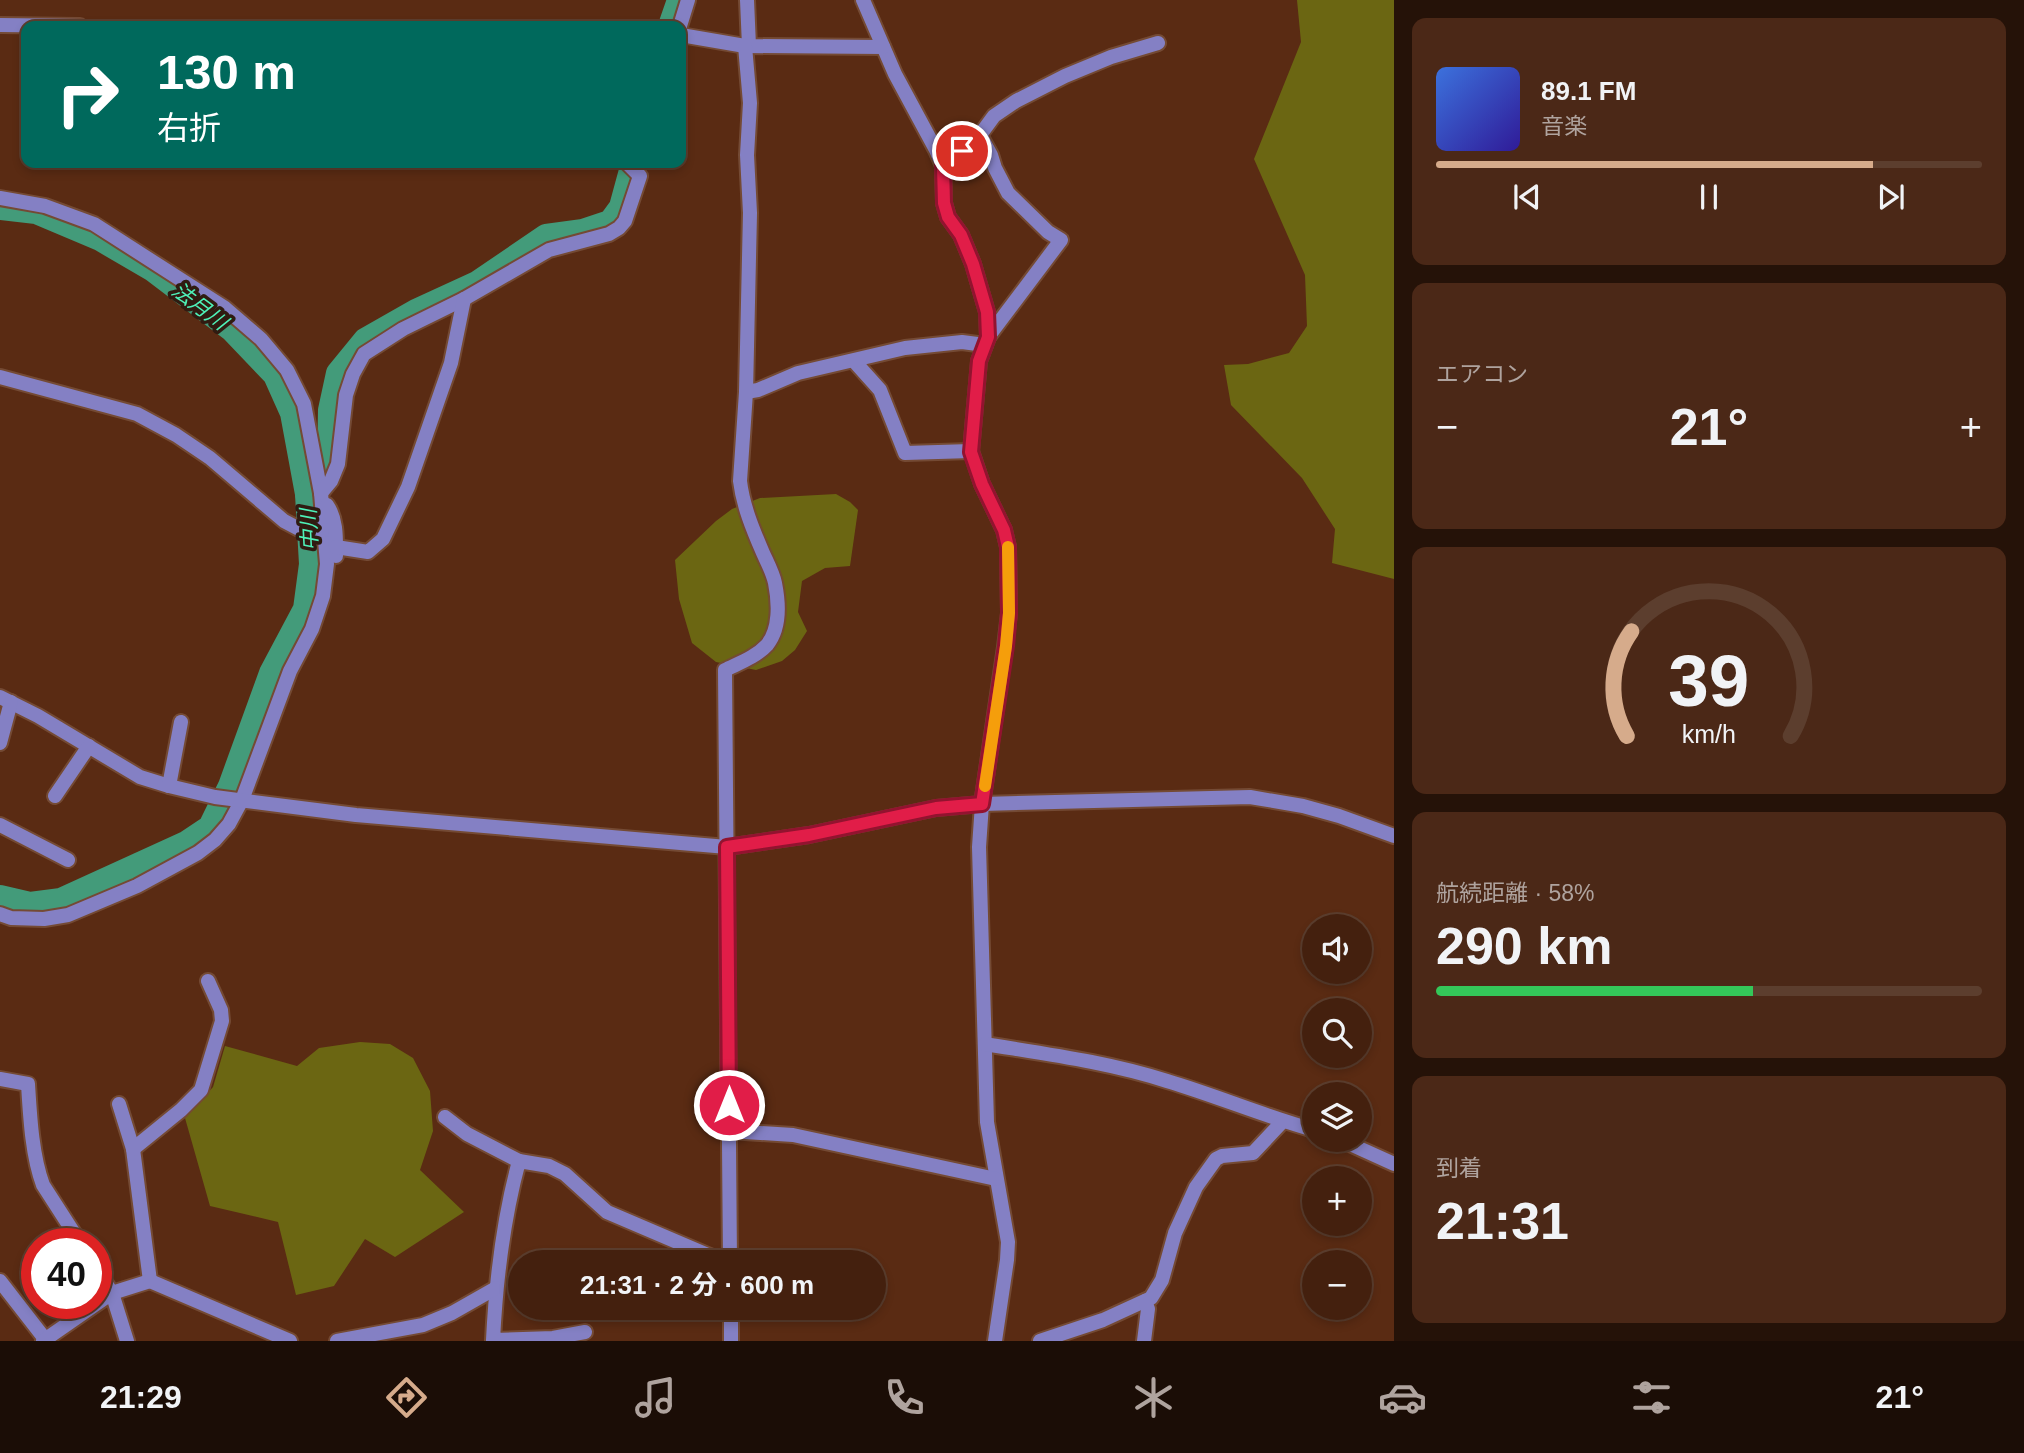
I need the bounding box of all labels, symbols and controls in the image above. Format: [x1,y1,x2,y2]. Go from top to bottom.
text: 130 m [157,45,296,99]
icon: right [42,49,133,140]
text: 89.1 FM [1541,76,1636,106]
text: 右折 [157,110,221,146]
text: 音楽 [1541,113,1587,139]
pin [932,121,992,181]
icon: arrive [943,132,981,170]
icon: previous [1508,178,1546,216]
icon: pause [1690,178,1728,216]
icon: next [1872,178,1910,216]
water label: 法月川 [168,278,234,335]
text: エアコン [1436,361,1528,387]
text: 21° [1670,398,1748,456]
text: − [1436,406,1458,448]
text: + [1960,406,1982,448]
water label: 中川 [296,506,322,552]
text: 39 [1669,641,1749,722]
text: km/h [1682,720,1736,748]
text: 航続距離 · 58% [1436,880,1594,906]
map controls [1302,914,1372,1320]
button: sound [1302,914,1372,984]
text: 290 km [1436,917,1612,975]
button: search [1302,998,1372,1068]
position arrow [692,1068,766,1142]
button: layers [1302,1082,1372,1152]
text: 到着 [1436,1155,1482,1181]
button: + [1302,1166,1372,1236]
text: 21:31 [1436,1192,1569,1250]
speed limit sign: 40 [21,1228,112,1319]
button: − [1302,1250,1372,1320]
text: 21:31 · 2 分 · 600 m [580,1270,814,1300]
icon: directions [382,1373,431,1422]
icon: music [631,1373,680,1422]
icon: phone [880,1373,929,1422]
icon: climate [1129,1373,1178,1422]
icon: car [1378,1373,1427,1422]
icon: filters [1627,1373,1676,1422]
text: 21:29 [100,1379,182,1415]
text: 21° [1876,1379,1924,1415]

